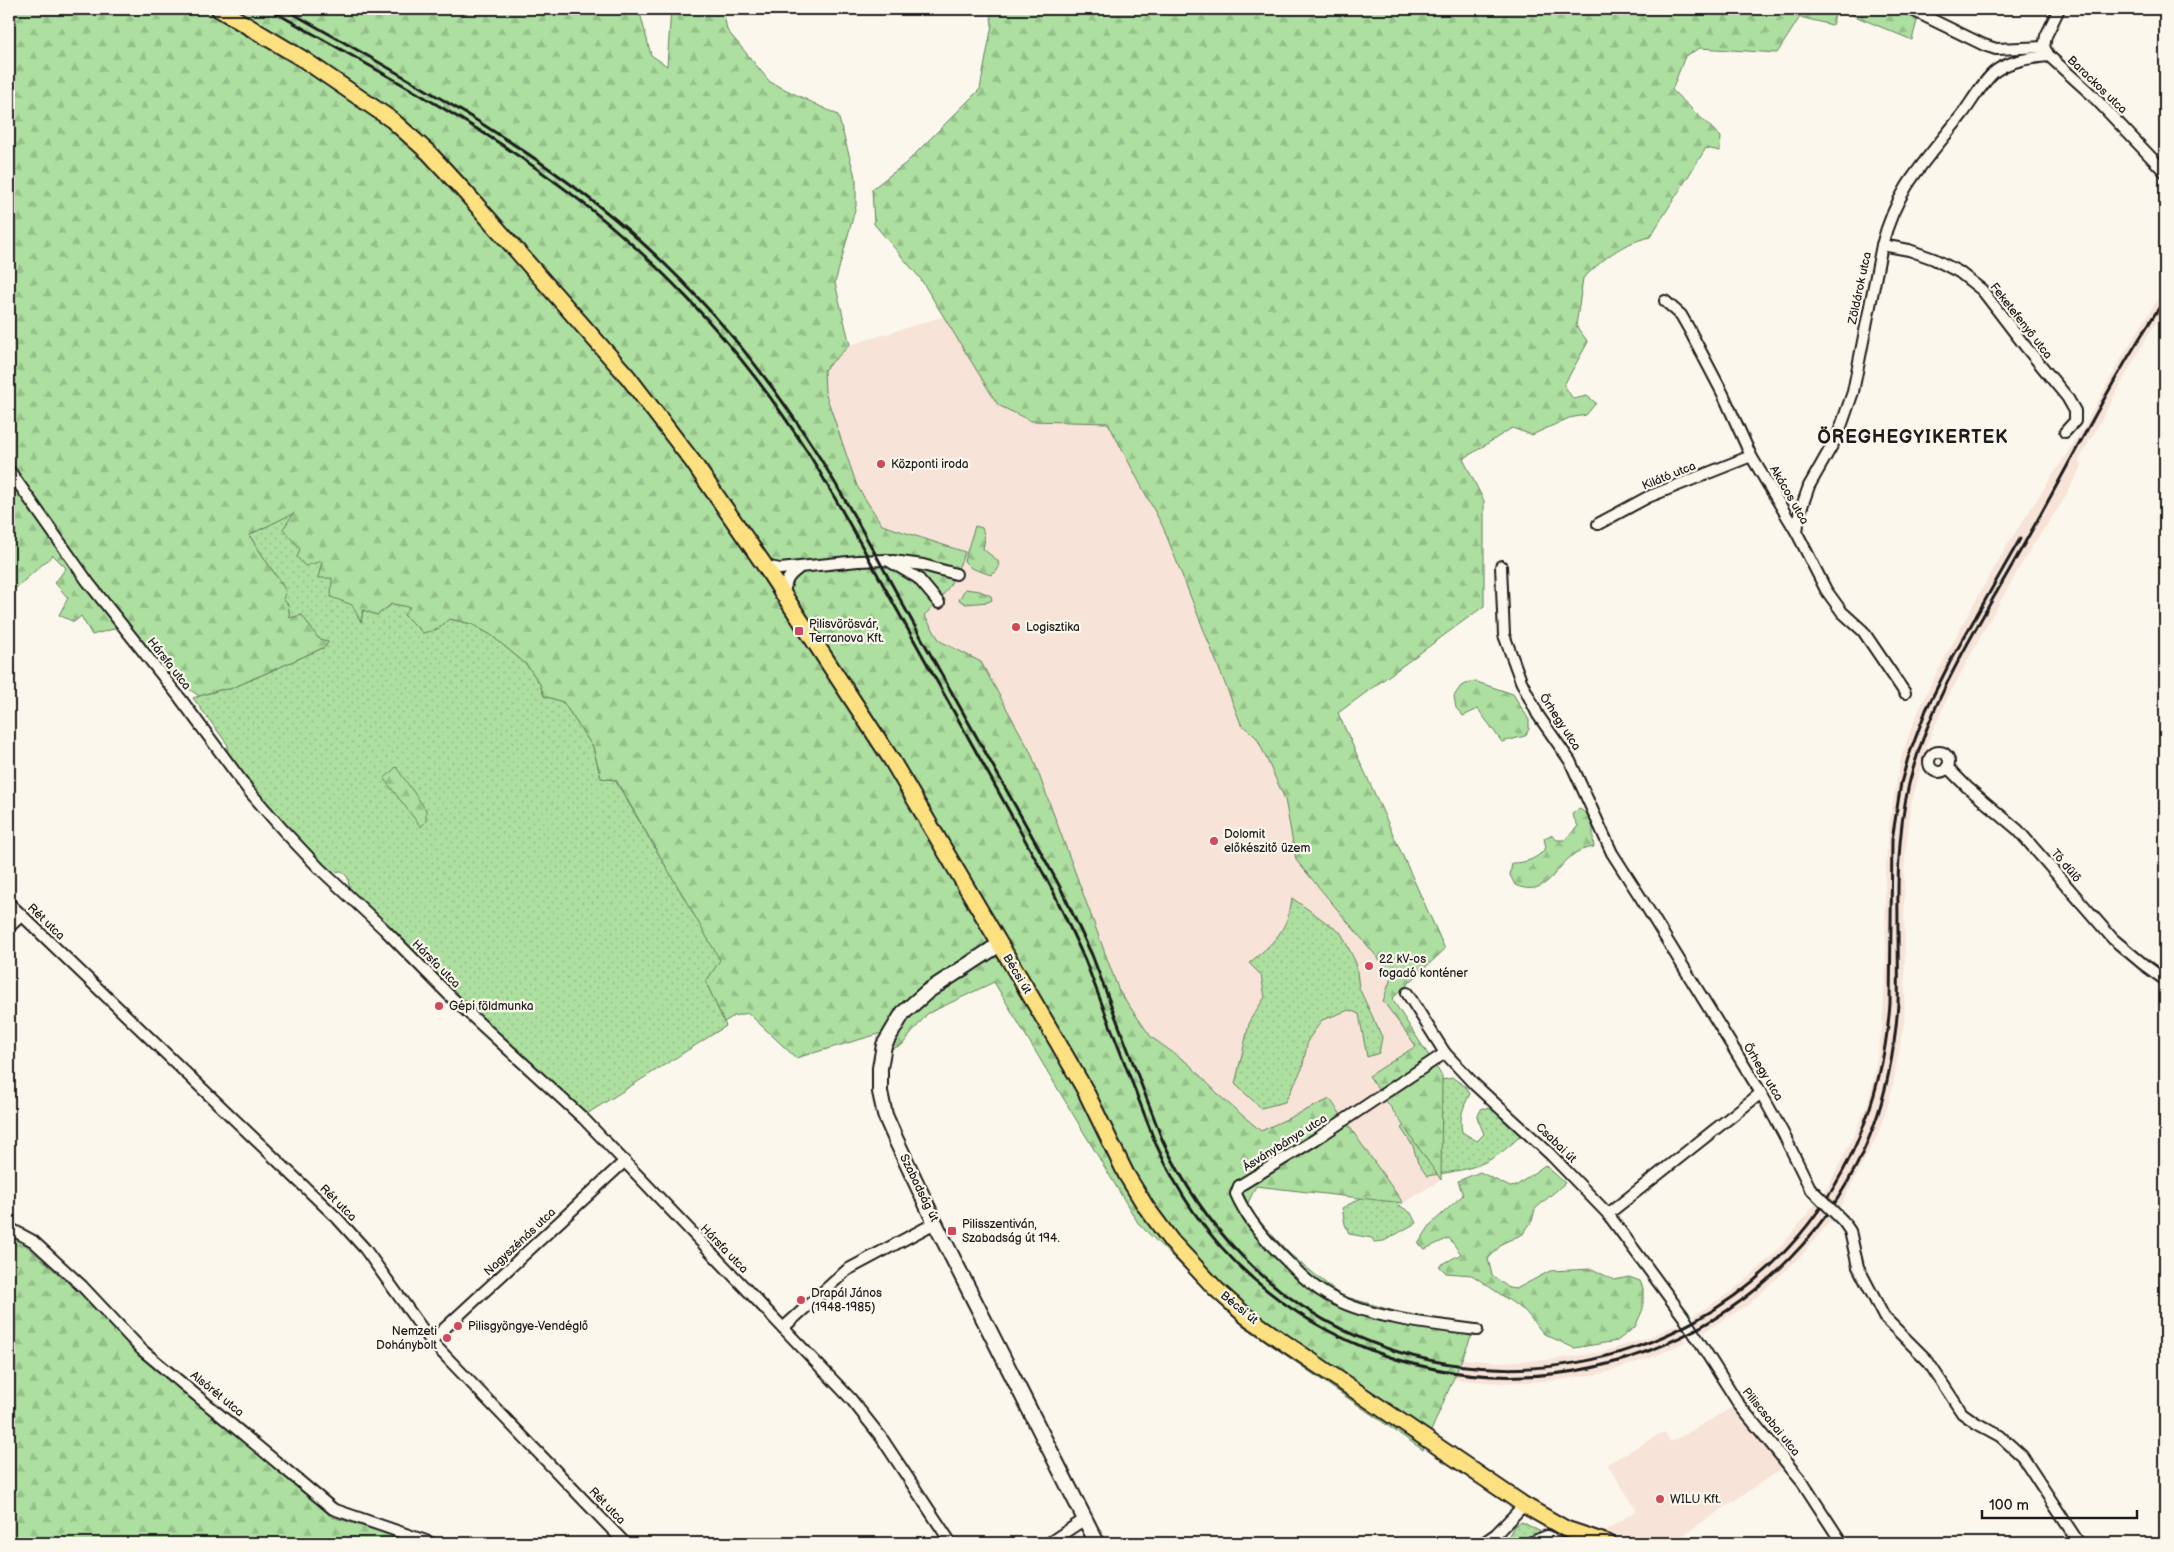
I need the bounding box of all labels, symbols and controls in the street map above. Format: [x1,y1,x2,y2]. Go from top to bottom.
street label: Barackos utca [2064,53,2130,117]
street label: Zöldárok utca [1845,250,1875,327]
street label: Feketefenyő utca [1987,280,2055,362]
district label: ÖREGHEGYIKERTEK [1818,426,2008,448]
place label: Központi iroda [891,457,969,472]
marker: Központi iroda [875,458,887,470]
street label: Kilátó utca [1640,458,1698,494]
street label: Akácos utca [1766,463,1812,527]
place label: Pilisvörösvár, Terranova Kft. [809,617,884,646]
place label: Logisztika [1026,620,1080,635]
marker: Logisztika [1010,621,1022,633]
marker: Pilisvörösvár, Terranova Kft. [793,625,805,637]
street label: Hársfa utca [144,635,194,693]
street label: Őrhegy utca [1536,690,1585,754]
place label: Dolomit előkészitő üzem [1224,827,1310,856]
marker: Dolomit előkészitő üzem [1208,835,1220,847]
street label: Tó dűlő [2048,846,2084,886]
street label: Rét utca [24,901,68,943]
street label: Hársfa utca [409,937,463,991]
street label: Bécsi út [999,951,1035,997]
place label: 22 kV-os fogadó konténer [1379,952,1468,981]
marker: 22 kV-os fogadó konténer [1363,960,1375,972]
place label: Gépi földmunka [449,999,534,1014]
marker: Gépi földmunka [433,1000,445,1012]
street label: Őrhegy utca [1740,1040,1787,1104]
street label: Ásványbánya utca [1239,1109,1330,1175]
street label: Csabai út [1532,1120,1580,1166]
street label: Szabadság út [896,1152,942,1224]
street label: Rét utca [316,1181,360,1225]
street label: Nagyszénás utca [481,1205,559,1279]
place label: Pilisszentiván, Szabadság út 194. [962,1217,1060,1246]
street label: Hársfa utca [697,1221,751,1277]
marker: Pilisszentiván, Szabadság út 194. [946,1225,958,1237]
place label: Drapál János (1948-1985) [811,1286,882,1315]
street label: Bécsi út [1217,1288,1261,1328]
marker: Drapál János (1948-1985) [795,1294,807,1306]
place label: Pilisgyöngye-Vendéglő [468,1319,588,1334]
marker: Pilisgyöngye-Vendéglő [452,1320,464,1332]
place label: Nemzeti Dohánybolt [376,1324,437,1353]
marker: Nemzeti Dohánybolt [441,1332,453,1344]
street label: Alsórét utca [187,1368,247,1420]
street label: Piliscsabai utca [1739,1385,1803,1459]
street label: Rét utca [586,1484,628,1528]
scale bar [1982,1487,2136,1519]
place label: WILU Kft. [1670,1492,1721,1507]
marker: WILU Kft. [1654,1493,1666,1505]
text: 100 m [1989,1496,2029,1515]

